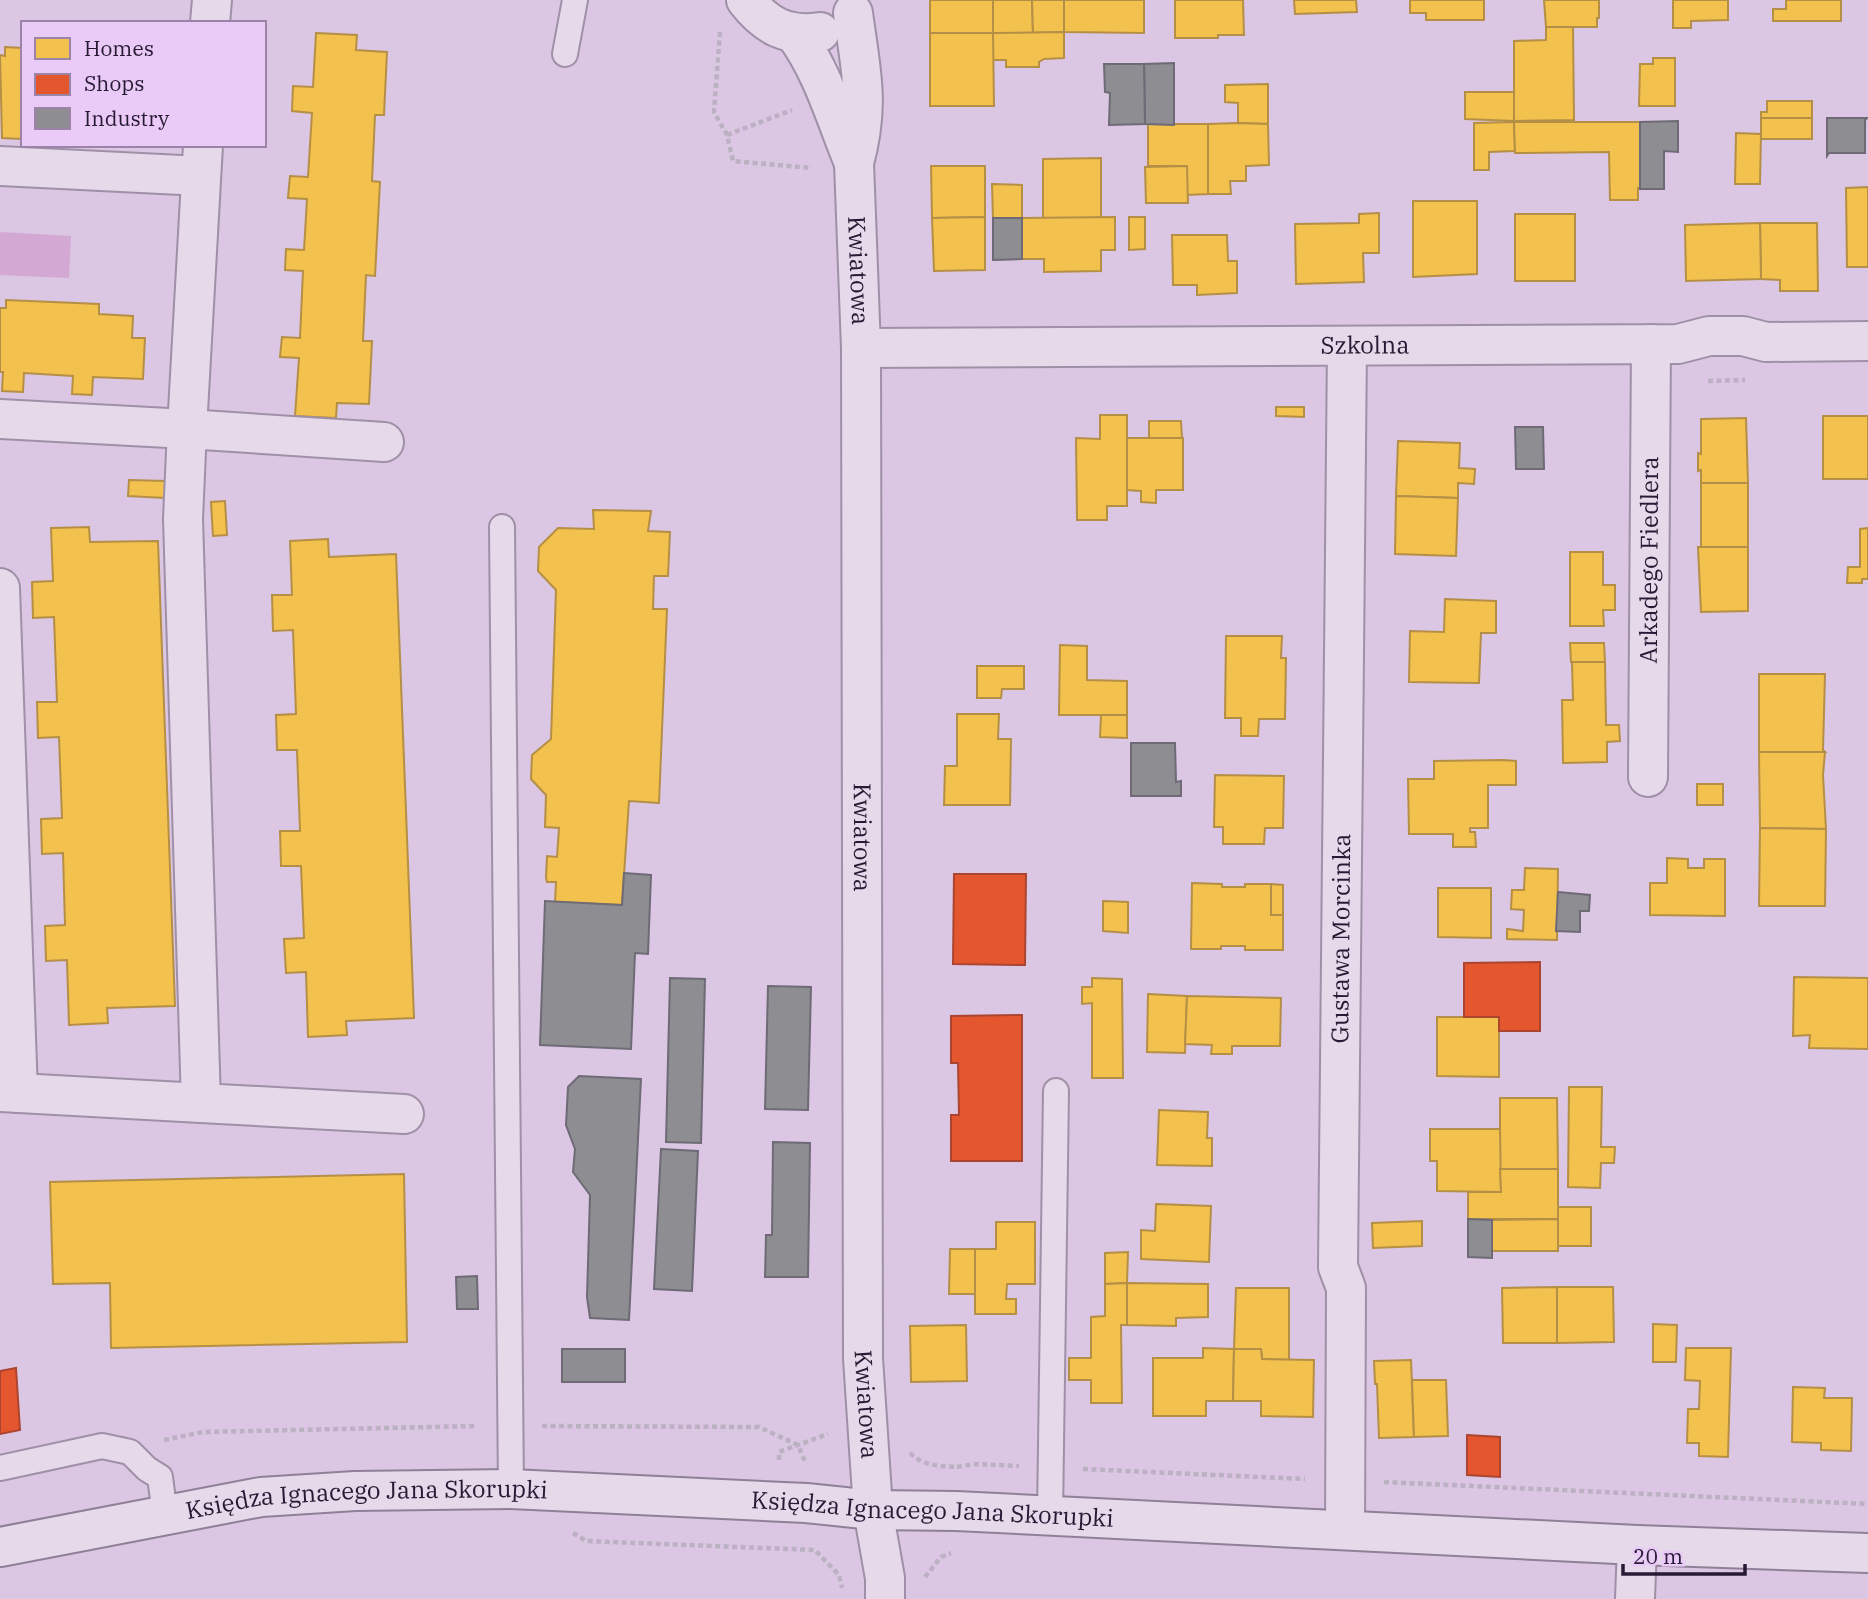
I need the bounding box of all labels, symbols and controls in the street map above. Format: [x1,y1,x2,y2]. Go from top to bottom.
legend [21,21,266,147]
text: Homes [84,34,154,62]
text: Shops [84,69,144,97]
text: Industry [84,104,170,132]
street label: Kwiatowa [841,215,877,326]
street label: Szkolna [1320,328,1410,361]
street label: Arkadego Fiedlera [1632,456,1665,664]
street label: Kwiatowa [847,783,879,892]
street label: Gustawa Morcinka [1323,833,1357,1044]
street label: Kwiatowa [848,1349,887,1460]
street label: Księdza Ignacego Jana Skorupki [183,1472,549,1526]
street label: Księdza Ignacego Jana Skorupki [750,1483,1115,1534]
scale bar [1623,1532,1745,1576]
text: 20 m [1633,1542,1683,1570]

